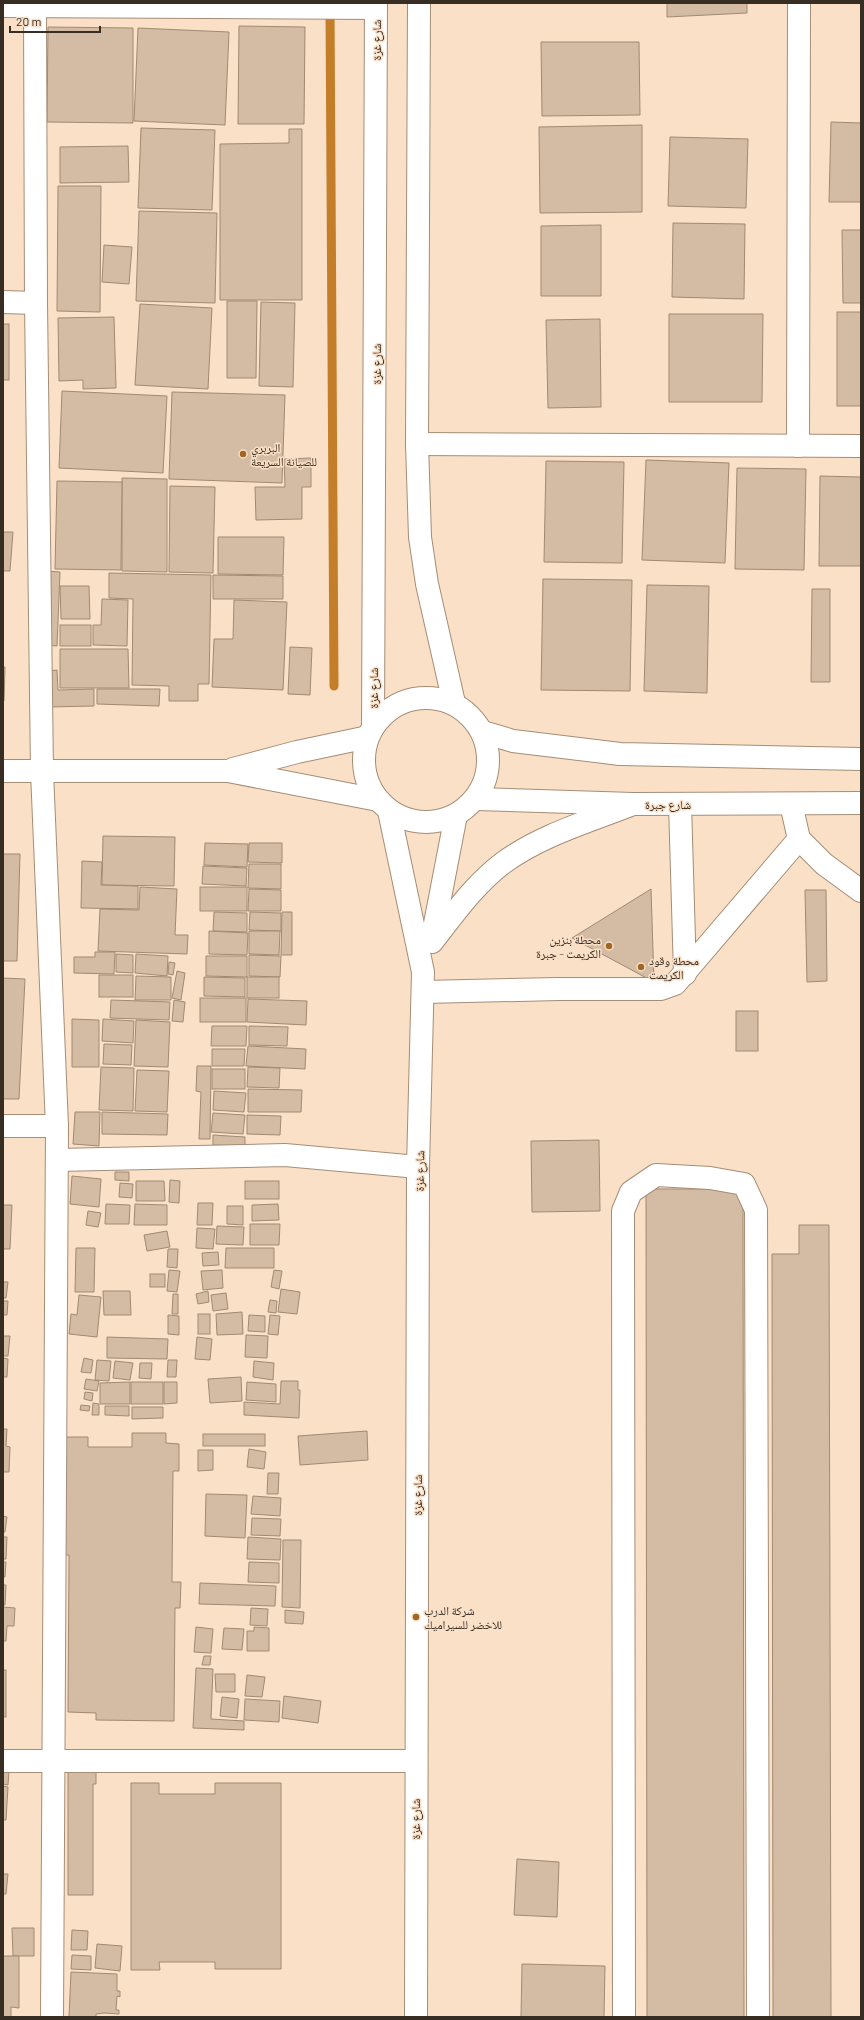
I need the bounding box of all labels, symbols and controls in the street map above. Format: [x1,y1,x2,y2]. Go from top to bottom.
scale bar [10,8,100,34]
text: 20 m [16,14,42,28]
street label: شارع غزة [369,19,385,61]
street label: شارع غزة [369,343,385,385]
place label: البربري للصيانة السريعة [251,440,317,469]
marker: البربري للصيانة السريعة [238,449,248,459]
street label: شارع غزة [366,667,382,709]
street label: شارع جبرة [645,797,691,813]
place label: محطة بنزين الكريمت - جبرة [536,932,601,961]
marker: محطة بنزين الكريمت - جبرة [604,941,614,951]
place label: محطة وقود الكريمت [649,953,699,982]
marker: محطة وقود الكريمت [636,962,646,972]
street label: شارع غزة [412,1150,428,1192]
street label: شارع غزة [410,1474,426,1516]
place label: شركة الدرب للاخضر للسيراميك [424,1603,502,1632]
marker: شركة الدرب للاخضر للسيراميك [411,1612,421,1622]
street label: شارع غزة [408,1798,424,1840]

